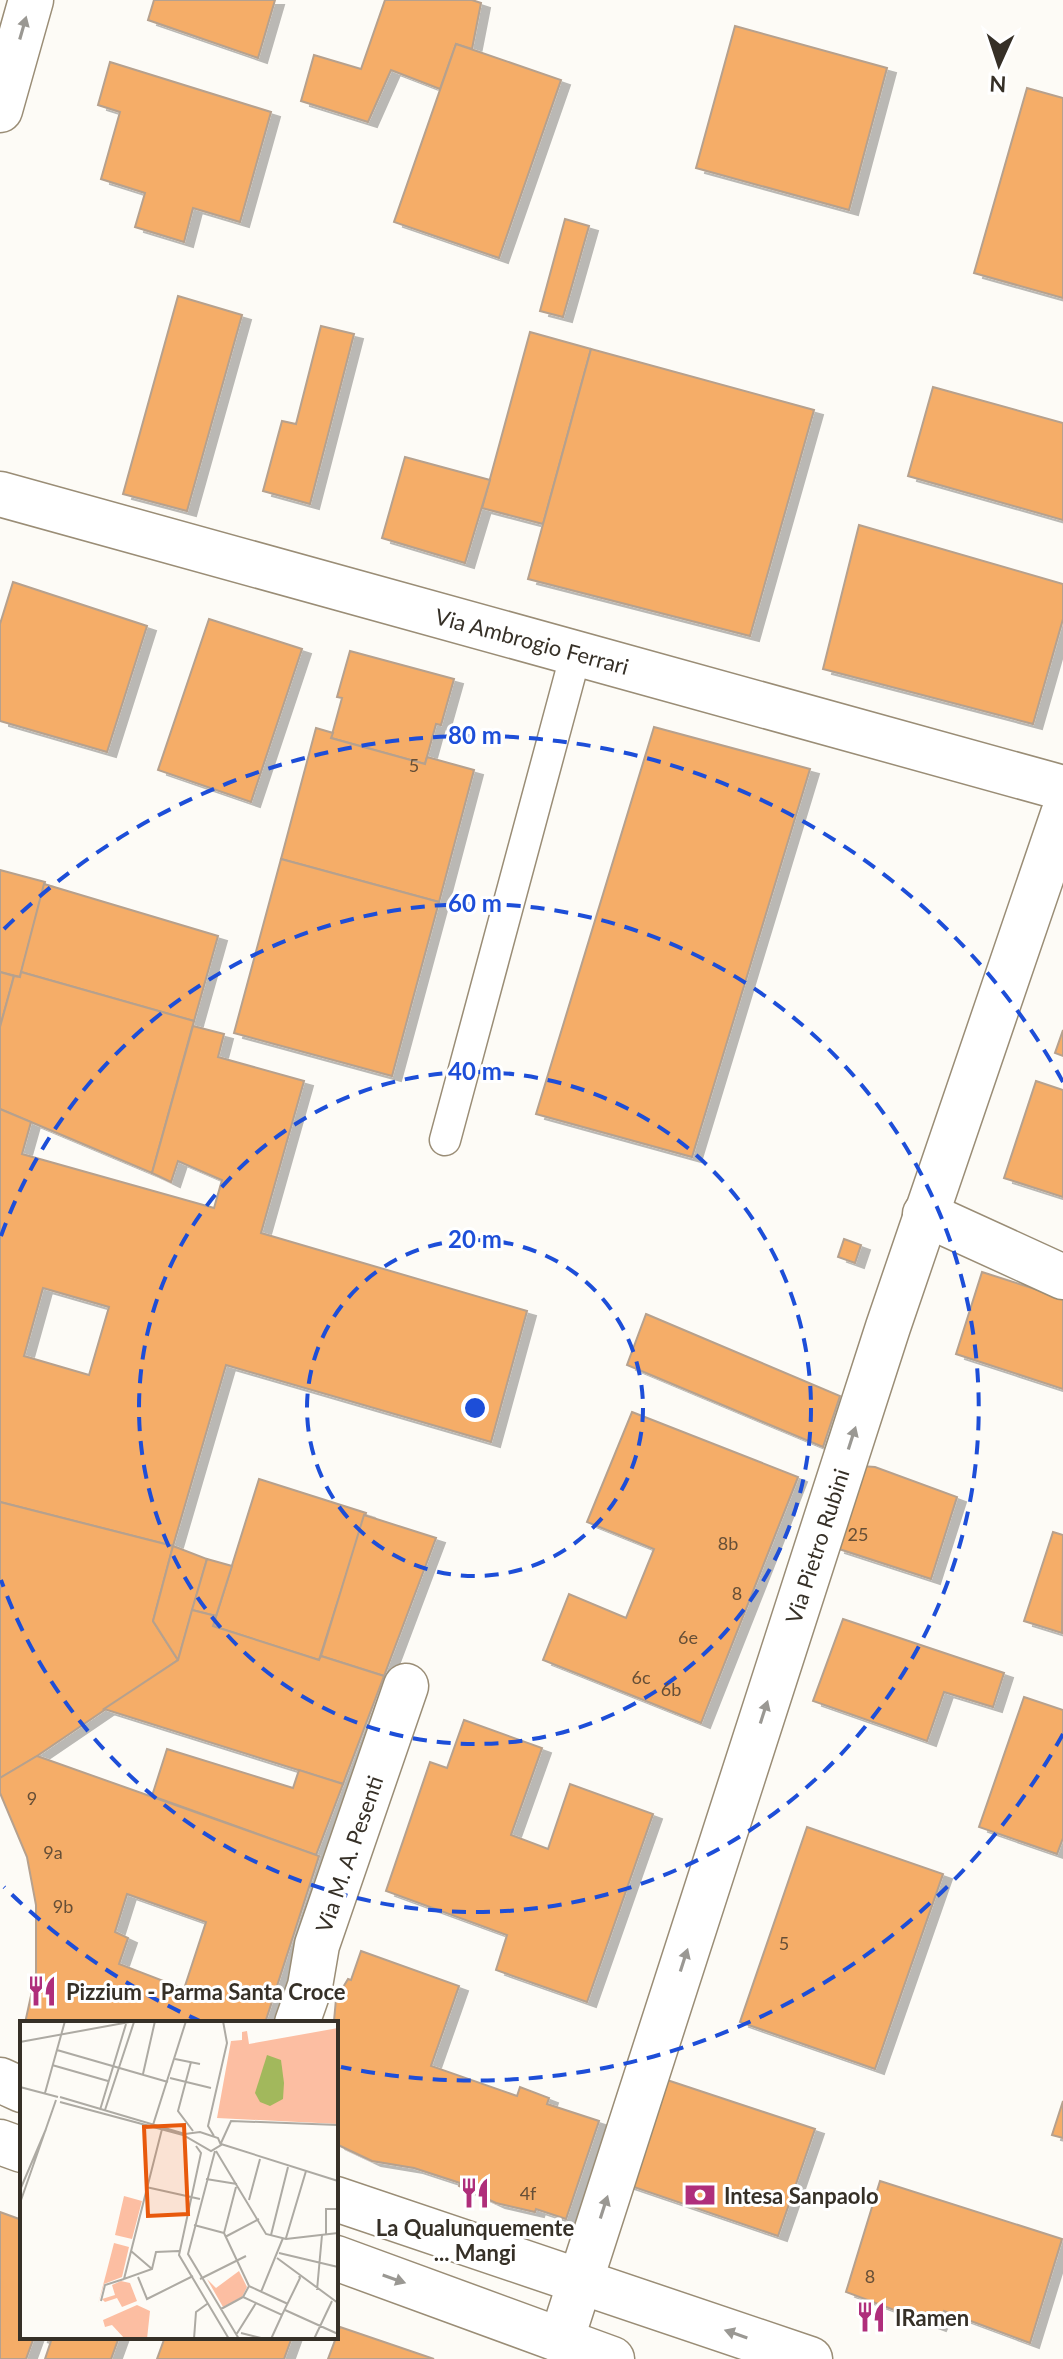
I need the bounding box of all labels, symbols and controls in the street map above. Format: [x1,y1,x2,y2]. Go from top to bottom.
one-way arrow [17,16,30,40]
north arrow [959,24,1039,104]
text: N [989,71,1007,98]
street label: Via Ambrogio Ferrari [432,602,632,680]
text: 80 m [448,720,502,749]
house number: 5 [409,754,419,776]
text: 60 m [448,888,502,917]
text: 40 m [448,1056,502,1085]
text: 20 m [448,1224,502,1253]
centre of rings [461,1394,489,1422]
one-way arrow [846,1426,859,1450]
street label: Via Pietro Rubini [779,1465,855,1627]
house number: 25 [848,1523,868,1545]
house number: 8b [718,1532,738,1554]
house number: 8 [732,1582,742,1604]
house number: 6e [678,1626,698,1648]
house number: 6c [631,1666,651,1688]
house number: 6b [661,1678,681,1700]
one-way arrow [758,1700,770,1724]
street label: Via M. A. Pesenti [310,1772,388,1936]
house number: 9 [27,1787,37,1809]
house number: 9a [43,1841,63,1863]
house number: 9b [53,1895,73,1917]
house number: 5 [779,1932,789,1954]
one-way arrow [678,1947,691,1971]
restaurant icon: Pizzium - Parma Santa Croce [25,1974,59,2008]
place label: Pizzium - Parma Santa Croce [66,1978,346,2005]
inset map [20,2021,338,2339]
restaurant icon: La Qualunquemente ... Mangi [458,2176,492,2210]
bank icon: Intesa Sanpaolo [683,2178,717,2212]
house number: 4f [520,2182,537,2204]
place label: Intesa Sanpaolo [724,2182,879,2209]
one-way arrow [599,2195,611,2219]
place label: La Qualunquemente ... Mangi [376,2214,574,2266]
house number: 8 [865,2265,875,2287]
one-way arrow [382,2273,406,2285]
restaurant icon: IRamen [854,2300,888,2334]
place label: IRamen [895,2304,969,2331]
one-way arrow [724,2327,748,2339]

